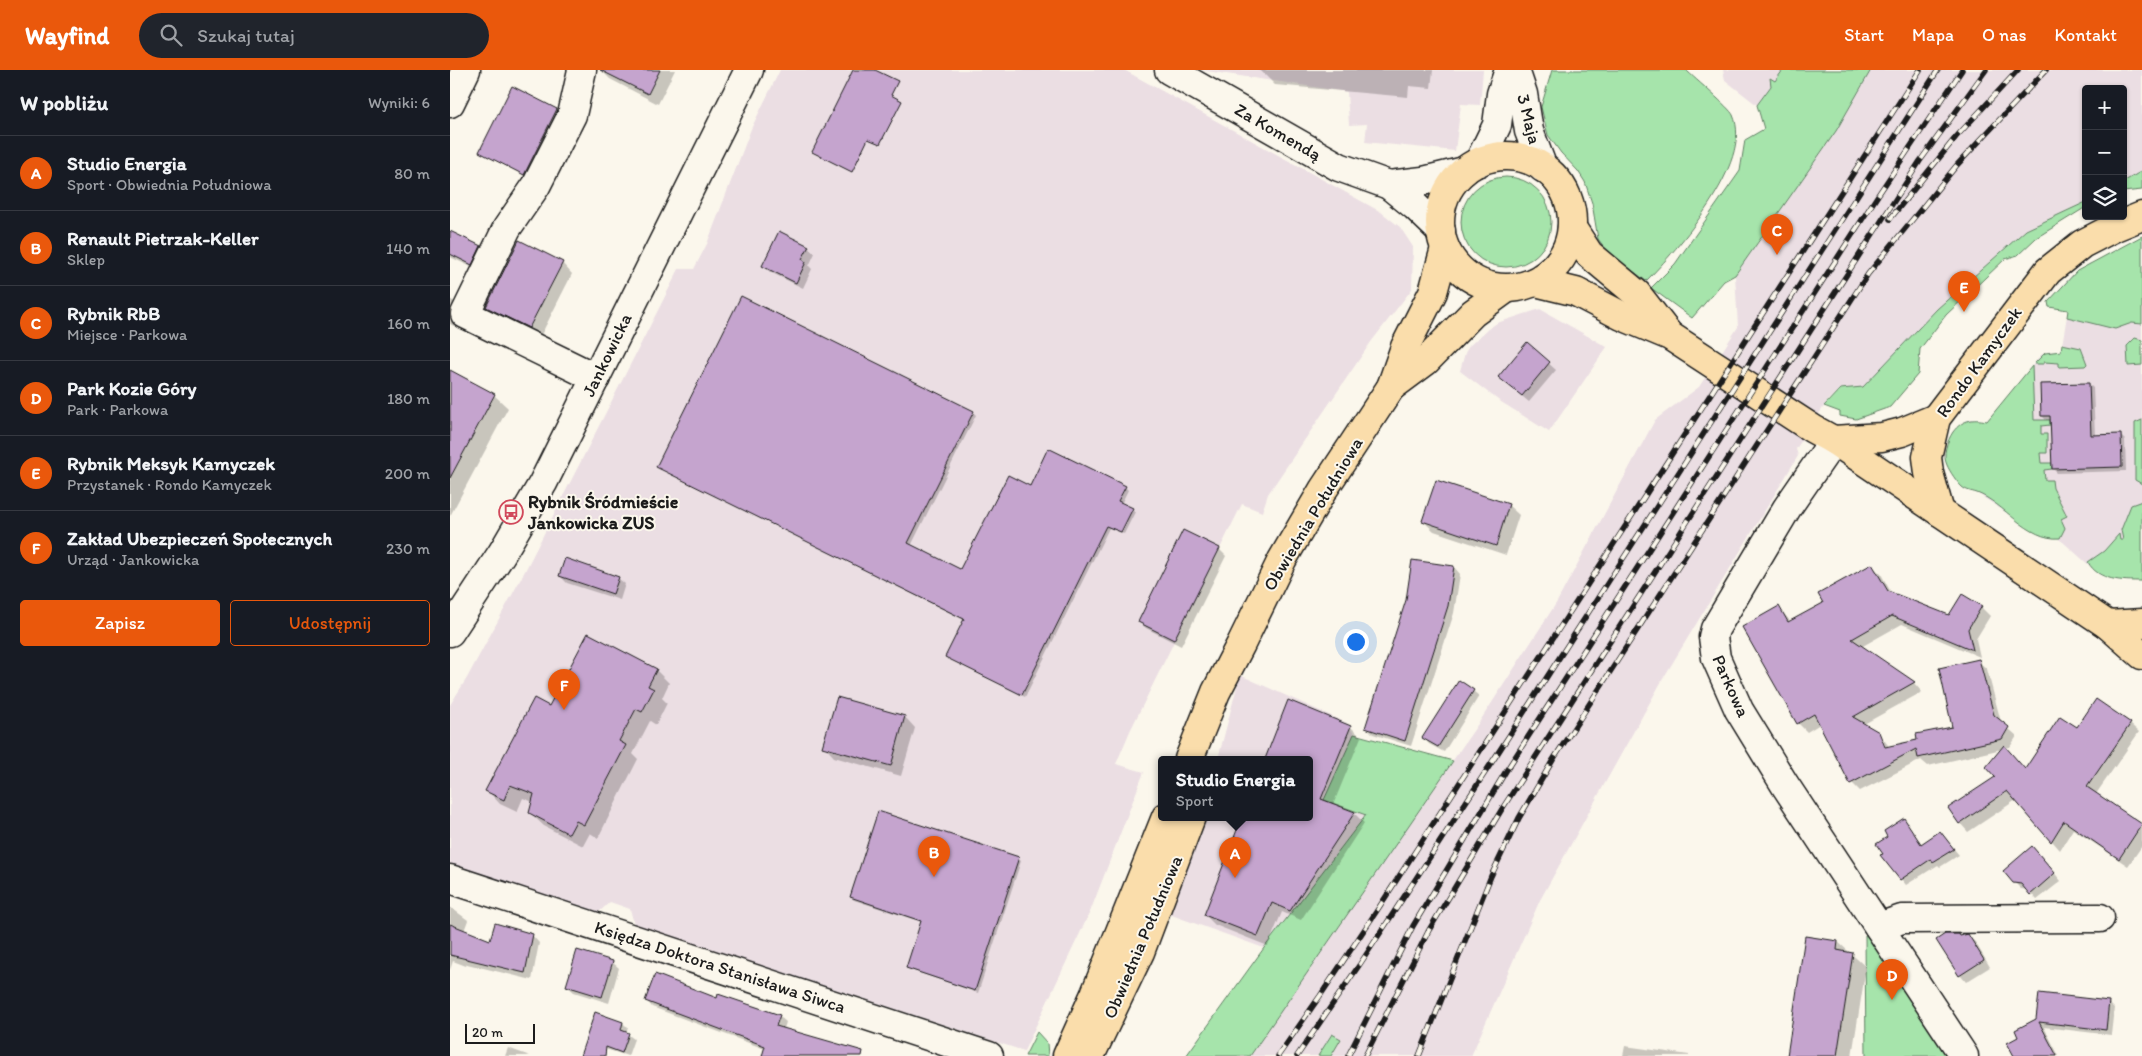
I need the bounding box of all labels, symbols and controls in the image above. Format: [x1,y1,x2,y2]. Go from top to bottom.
search box [139,13,489,58]
text: Wayfind [25,21,109,50]
icon: search [157,21,185,49]
text: Szukaj tutaj [197,24,295,47]
text: Start [1844,24,1884,46]
text: Mapa [1912,24,1954,46]
text: O nas [1982,24,2027,46]
text: Kontakt [2055,24,2117,46]
map controls [2082,85,2127,220]
button: + [2082,85,2127,130]
text: W pobliżu [20,90,108,115]
street label: 3 Maja [1512,92,1546,146]
text: Wyniki: 6 [368,93,430,112]
street label: Za Komendą [1231,98,1326,166]
button: − [2082,130,2127,175]
text: Studio Energia [67,152,187,175]
text: A [31,164,41,183]
text: 80 m [394,164,430,183]
text: Sport · Obwiednia Południowa [67,175,272,194]
button: layers [2082,175,2127,220]
pin: C [1761,214,1793,255]
text: Renault Pietrzak-Keller [67,227,258,250]
text: B [31,239,41,258]
text: 140 m [386,239,430,258]
text: Sklep [67,250,105,269]
pin: E [1948,271,1980,312]
text: Rybnik RbB [67,302,160,325]
street label: Rondo Kamyczek [1931,302,2027,422]
street label: Jankowicka [577,309,637,400]
text: C [31,314,41,333]
text: 160 m [387,314,430,333]
text: Miejsce · Parkowa [67,325,187,344]
text: Park Kozie Góry [67,377,196,400]
text: D [31,389,41,408]
text: 180 m [387,389,430,408]
text: Park · Parkowa [67,400,168,419]
street label: Obwiednia Południowa [1258,433,1368,595]
text: Rybnik Meksyk Kamyczek [67,452,275,475]
text: E [32,464,40,483]
text: 200 m [385,464,430,483]
text: Przystanek · Rondo Kamyczek [67,475,272,494]
place label: Rybnik Śródmieście Jankowicka ZUS [527,491,679,534]
bus stop icon: Rybnik Śródmieście Jankowicka ZUS [498,499,524,525]
text: Zakład Ubezpieczeń Społecznych [67,527,332,550]
text: F [32,539,40,558]
text: 230 m [386,539,430,558]
text: Urząd · Jankowicka [67,550,199,569]
button: Zapisz [20,600,220,646]
button: Udostępnij [230,600,430,646]
your location [1343,629,1369,655]
street label: Parkowa [1707,651,1755,721]
pin: F [548,669,580,710]
popup [1158,756,1313,821]
text: Studio Energia [1176,768,1295,791]
text: Sport [1176,791,1213,810]
pin: B [918,836,950,877]
pin: A [1219,837,1251,878]
street label: Obwiednia Południowa [1099,851,1188,1022]
street label: Księdza Doktora Stanisława Siwca [592,916,848,1018]
pin: D [1876,959,1908,1000]
scale bar [465,1021,535,1044]
text: 20 m [472,1024,503,1041]

